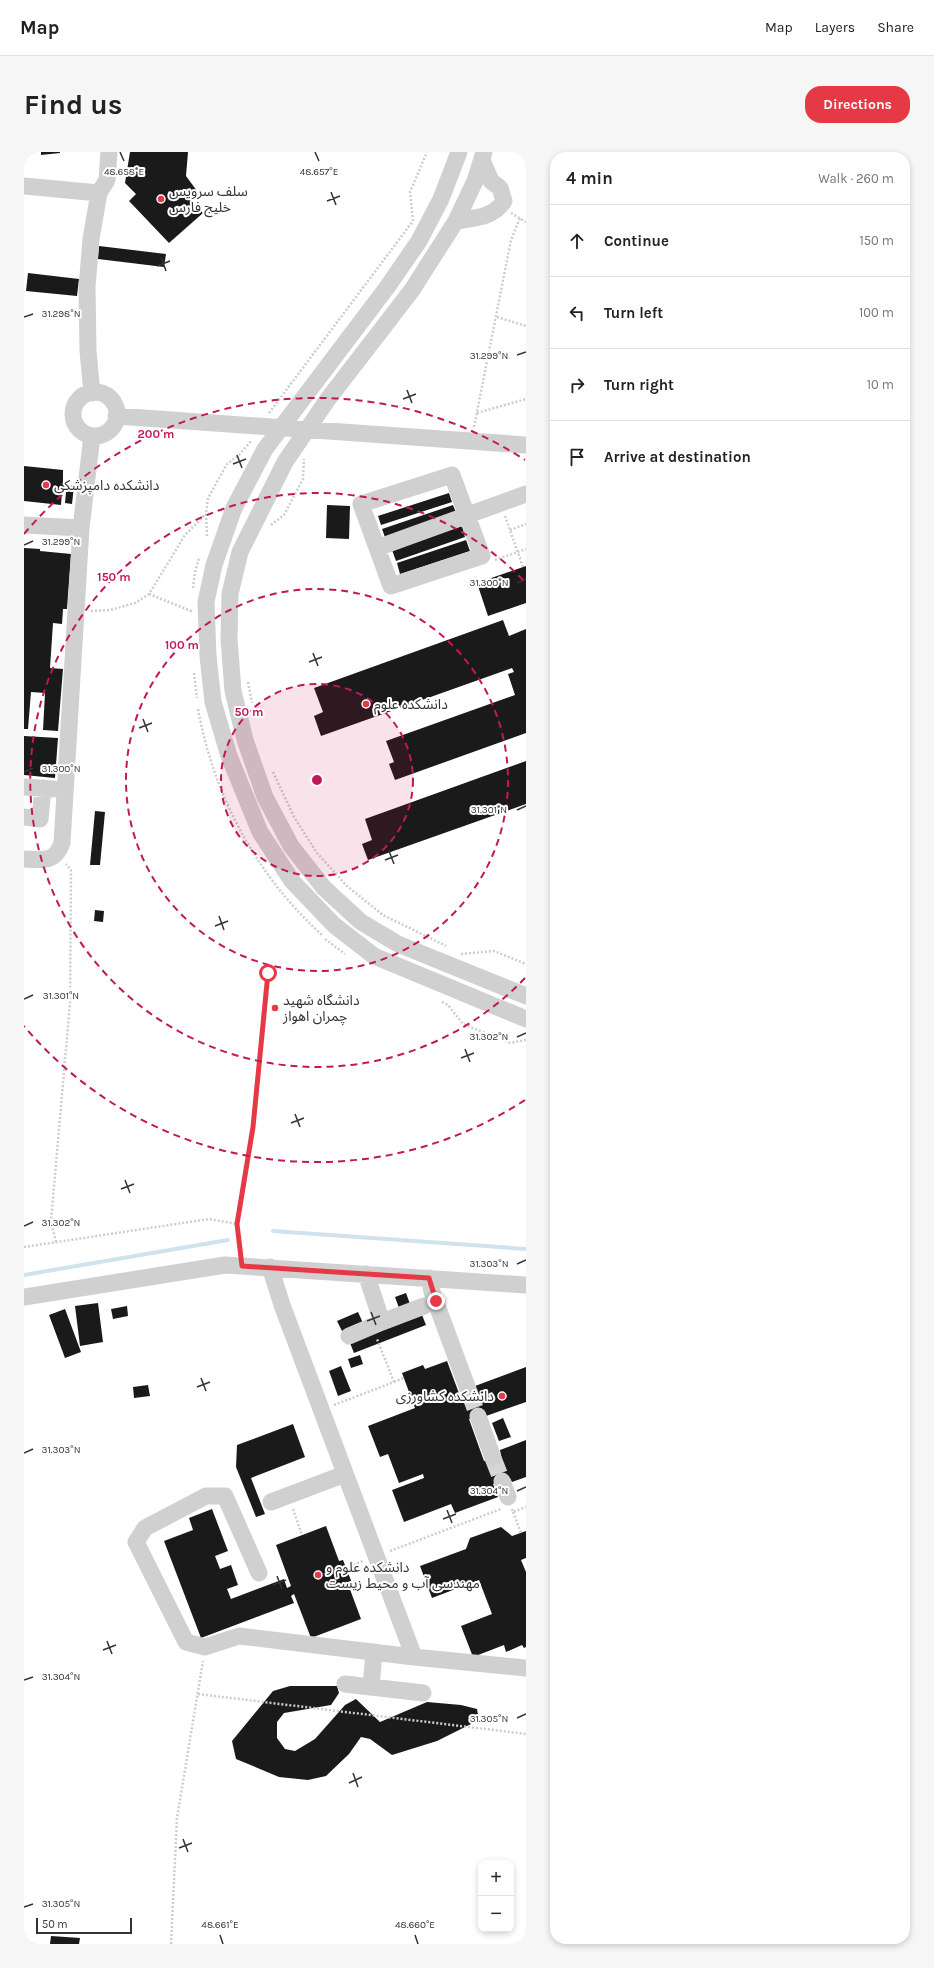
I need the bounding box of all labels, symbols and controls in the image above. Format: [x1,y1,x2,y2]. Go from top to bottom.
text: Map [20,17,59,39]
text: Map [765,19,793,36]
text: Layers [815,19,855,36]
text: Share [877,19,914,36]
button: Directions [805,86,910,123]
text: Find us [24,88,123,121]
text: 48.658°E [104,166,144,178]
text: 48.657°E [300,166,338,178]
text: 4 min [566,168,613,188]
text: Walk · 260 m [818,171,894,186]
place label: سلف سرویس خلیج فارس [169,183,248,218]
marker: سلف سرویس خلیج فارس [156,194,166,204]
icon: ahead [566,230,588,252]
text: Continue [604,232,669,250]
text: 150 m [859,233,894,248]
icon: left [566,302,588,324]
text: Turn left [604,304,663,322]
text: 100 m [859,305,894,320]
text: 31.298°N [42,308,80,320]
text: 31.299°N [470,350,508,362]
icon: right [566,374,588,396]
text: Turn right [604,376,674,394]
text: 10 m [867,377,894,392]
text: 200 m [138,427,174,441]
icon: arrive [566,446,588,468]
text: Arrive at destination [604,448,751,466]
place label: دانشکده دامپزشکی [54,477,160,495]
marker: دانشکده دامپزشکی [41,480,51,490]
text: 31.299°N [42,536,80,548]
text: 150 m [97,570,131,584]
text: 31.300°N [469,577,509,589]
text: 100 m [165,638,199,652]
place label: دانشکده علوم [374,696,448,715]
marker: دانشکده علوم [361,699,371,709]
text: 50 m [235,705,264,719]
text: 31.300°N [41,763,81,775]
centre of rings [310,773,324,787]
text: 31.301°N [471,804,507,816]
route start [259,964,277,982]
text: 31.301°N [43,990,79,1002]
place label: دانشگاه شهید چمران اهواز [282,992,360,1026]
marker: دانشگاه شهید چمران اهواز [270,1003,280,1013]
text: 31.302°N [470,1031,508,1043]
text: 31.302°N [42,1217,80,1229]
text: 31.303°N [470,1258,509,1270]
route end [427,1292,445,1310]
place label: دانشکده کشاورزی [396,1388,494,1405]
marker: دانشکده کشاورزی [497,1391,507,1401]
text: 31.303°N [42,1444,81,1456]
text: 31.304°N [470,1485,508,1497]
place label: دانشکده علوم و مهندسی آب و محیط زیست [326,1559,480,1592]
marker: دانشکده علوم و مهندسی آب و محیط زیست [313,1570,323,1580]
text: 31.304°N [42,1671,80,1683]
text: 31.305°N [470,1713,508,1725]
map controls [478,1860,514,1932]
button: + [478,1860,514,1896]
button: − [478,1896,514,1932]
text: 31.305°N [42,1898,80,1910]
scale bar [36,1916,132,1935]
text: 50 m [42,1918,68,1931]
text: 48.661°E [201,1919,239,1931]
text: 48.660°E [395,1919,435,1931]

